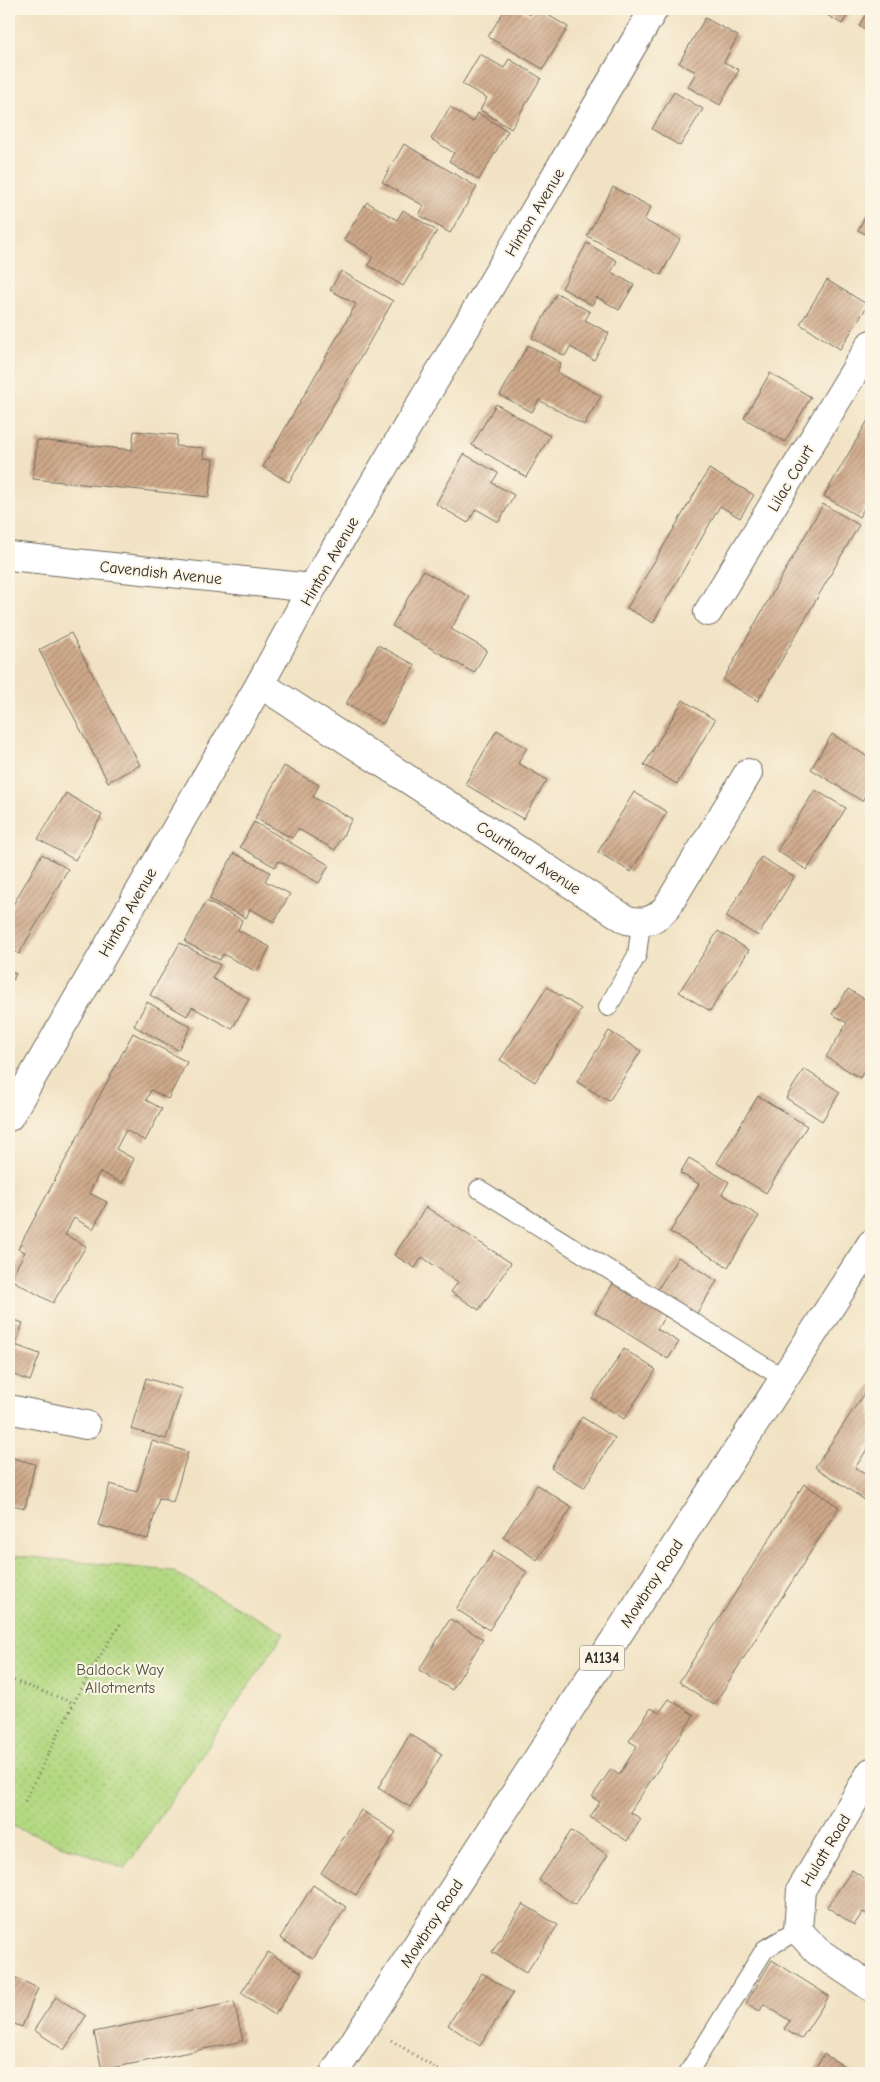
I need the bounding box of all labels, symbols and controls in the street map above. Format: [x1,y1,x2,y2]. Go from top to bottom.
street label: Hinton Avenue [502,165,568,260]
street label: Lilac Court [764,442,818,515]
street label: Hinton Avenue [297,514,363,609]
street label: Cavendish Avenue [99,558,223,588]
street label: Courtland Avenue [473,817,584,898]
street label: Hinton Avenue [95,865,161,960]
street label: Mowbray Road [617,1536,687,1631]
road number: A1134 [580,1646,624,1670]
park label: Baldock Way Allotments [76,1661,165,1697]
street label: Hulatt Road [797,1811,854,1890]
street label: Mowbray Road [397,1876,467,1971]

